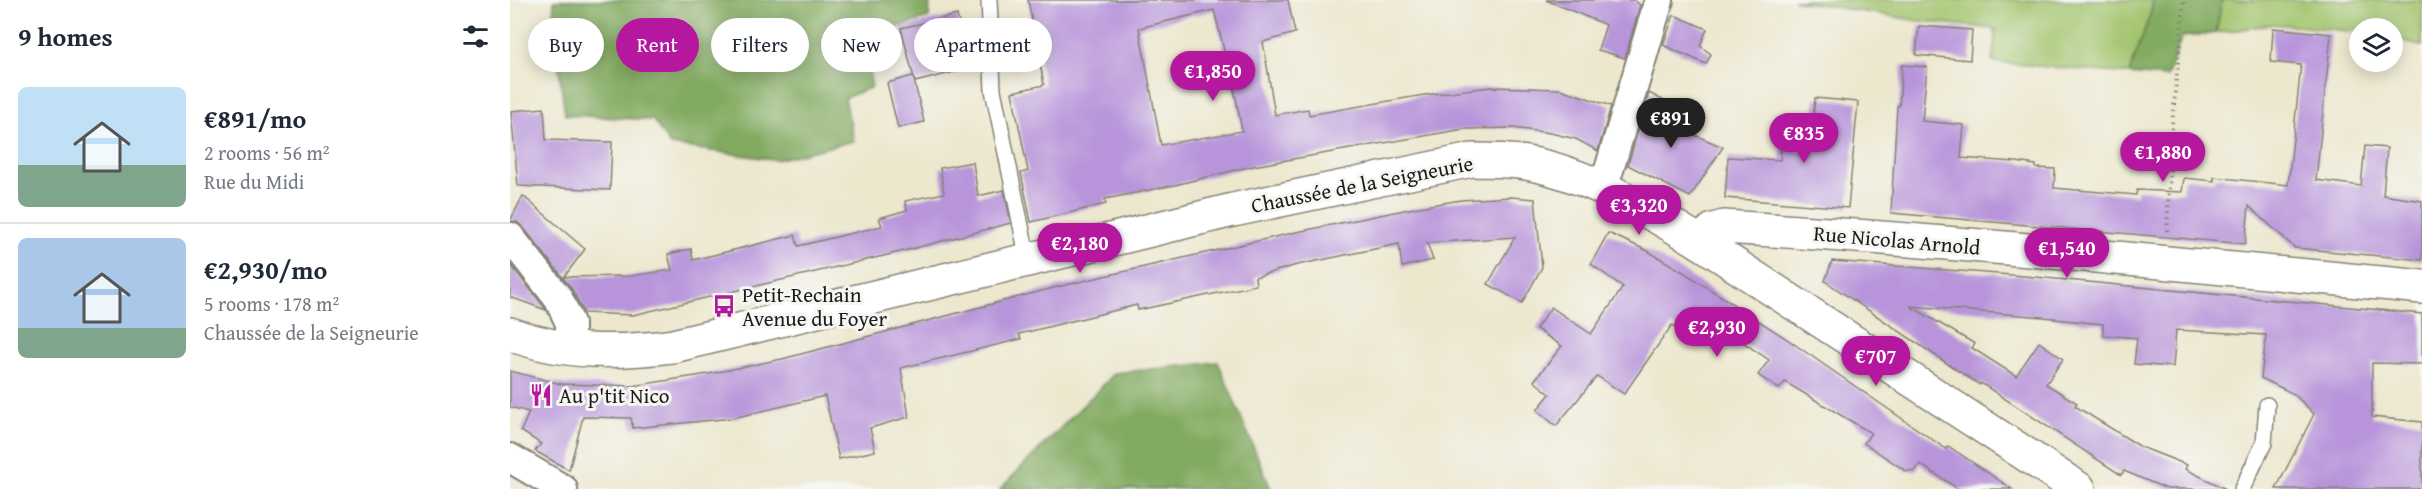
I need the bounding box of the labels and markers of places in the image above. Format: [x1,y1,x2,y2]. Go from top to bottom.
pin: €1,850 [1164,51,1262,102]
pin: €891 [1635,98,1707,149]
pin: €835 [1768,113,1840,164]
pin: €1,880 [2114,132,2212,183]
pin: €3,320 [1590,185,1688,236]
pin: €2,180 [1031,223,1129,274]
pin: €1,540 [2018,228,2116,279]
place label: Petit-Rechain Avenue du Foyer [742,279,887,334]
bus stop icon: Petit-Rechain Avenue du Foyer [711,293,737,319]
pin: €2,930 [1668,307,1766,358]
pin: €707 [1840,336,1912,387]
place label: Au p'tit Nico [559,380,669,411]
restaurant icon: Au p'tit Nico [528,382,554,408]

